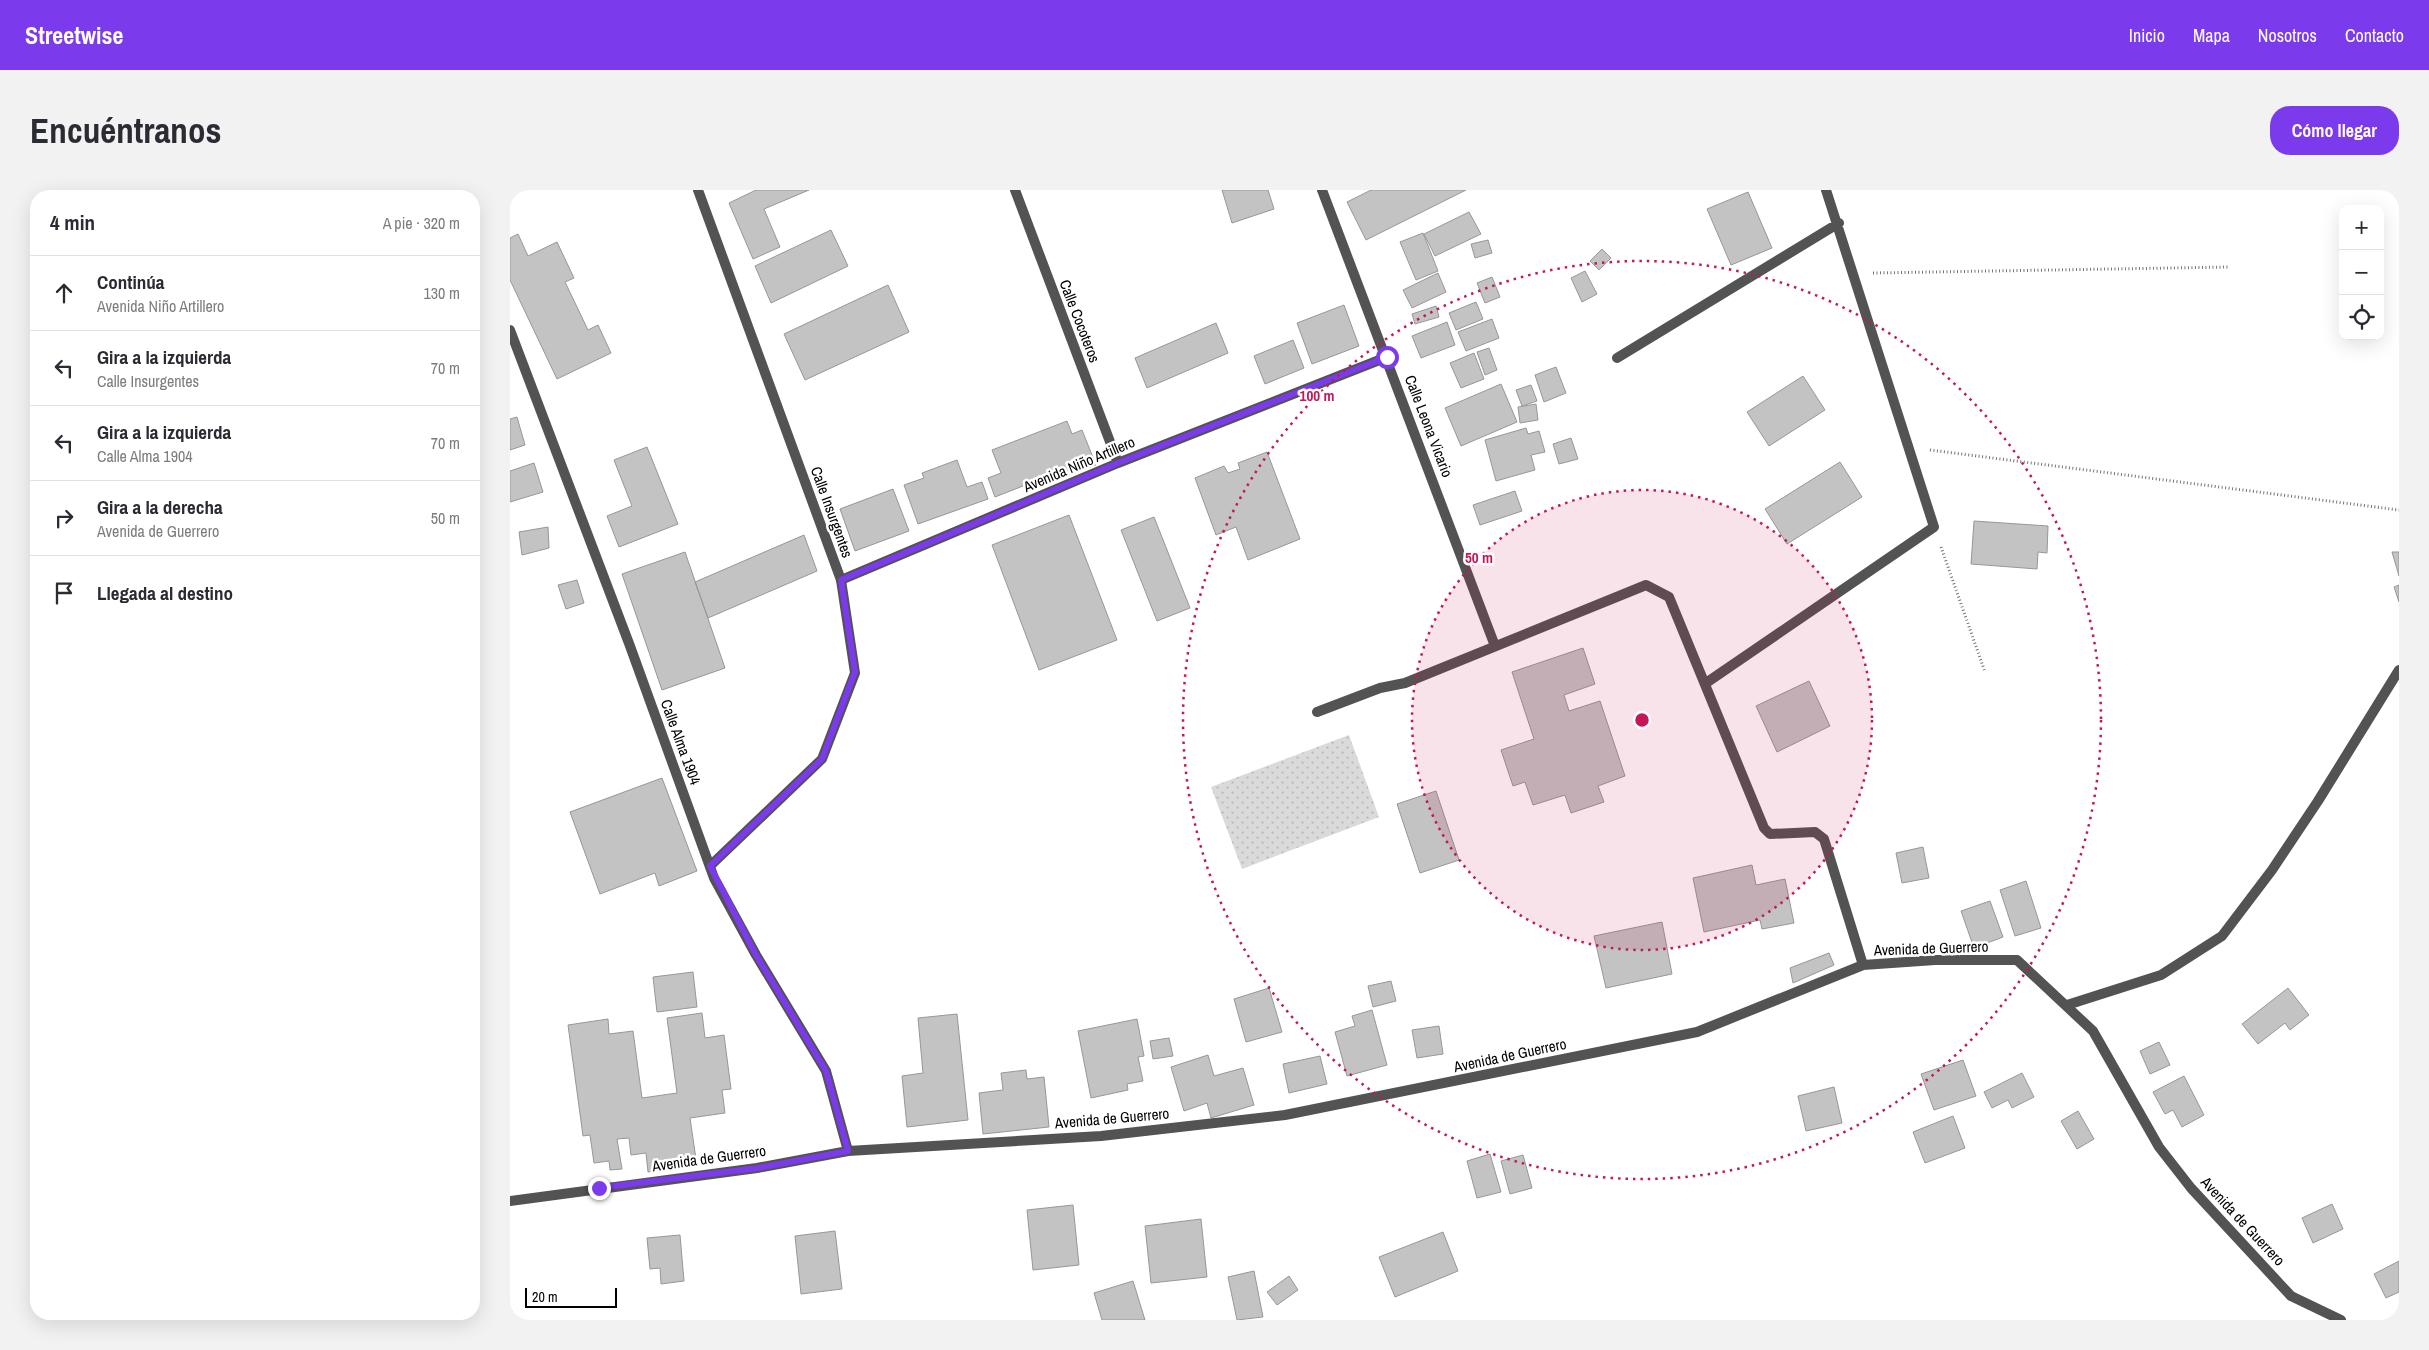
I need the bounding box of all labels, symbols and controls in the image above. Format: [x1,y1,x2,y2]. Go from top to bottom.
text: Streetwise [25,19,123,51]
text: Inicio [2129,23,2165,48]
text: Mapa [2193,23,2230,48]
text: Nosotros [2258,23,2317,48]
text: Contacto [2345,23,2404,48]
button: Cómo llegar [2270,106,2399,155]
text: Encuéntranos [30,107,221,154]
map controls [2339,205,2384,340]
button: + [2339,205,2384,250]
text: 4 min [50,208,95,237]
text: A pie · 320 m [383,212,460,234]
button: − [2339,250,2384,295]
text: Continúa [97,269,165,295]
street label: Calle Cocoteros [1055,276,1105,366]
icon: ahead [50,279,78,307]
text: 130 m [424,282,460,304]
text: Avenida Niño Artillero [97,295,224,317]
button: locate [2339,295,2384,340]
text: Gira a la izquierda [97,344,231,370]
route start [1376,346,1399,369]
icon: left [50,354,78,382]
text: 70 m [431,357,460,379]
text: Calle Insurgentes [97,370,199,392]
street label: Calle Leona Vicario [1400,372,1458,480]
text: 100 m [1300,385,1334,406]
text: Gira a la izquierda [97,419,231,445]
icon: left [50,429,78,457]
street label: Avenida Niño Artillero [1019,431,1138,497]
text: 70 m [431,432,460,454]
text: Calle Alma 1904 [97,445,193,467]
street label: Calle Insurgentes [806,463,858,561]
text: Gira a la derecha [97,494,223,520]
icon: right [50,504,78,532]
text: 50 m [431,507,460,529]
text: Avenida de Guerrero [97,520,219,542]
text: 50 m [1465,547,1493,568]
icon: arrive [50,579,78,607]
text: Llegada al destino [97,580,233,606]
street label: Calle Alma 1904 [656,696,706,788]
centre of rings [1633,711,1651,729]
street label: Avenida de Guerrero [1872,936,1989,961]
street label: Avenida de Guerrero [1451,1033,1568,1077]
street label: Avenida de Guerrero [1053,1103,1170,1134]
street label: Avenida de Guerrero [650,1140,767,1177]
street label: Avenida de Guerrero [2196,1171,2290,1270]
route end [588,1177,611,1200]
scale bar [525,1285,618,1308]
text: 20 m [532,1288,558,1306]

